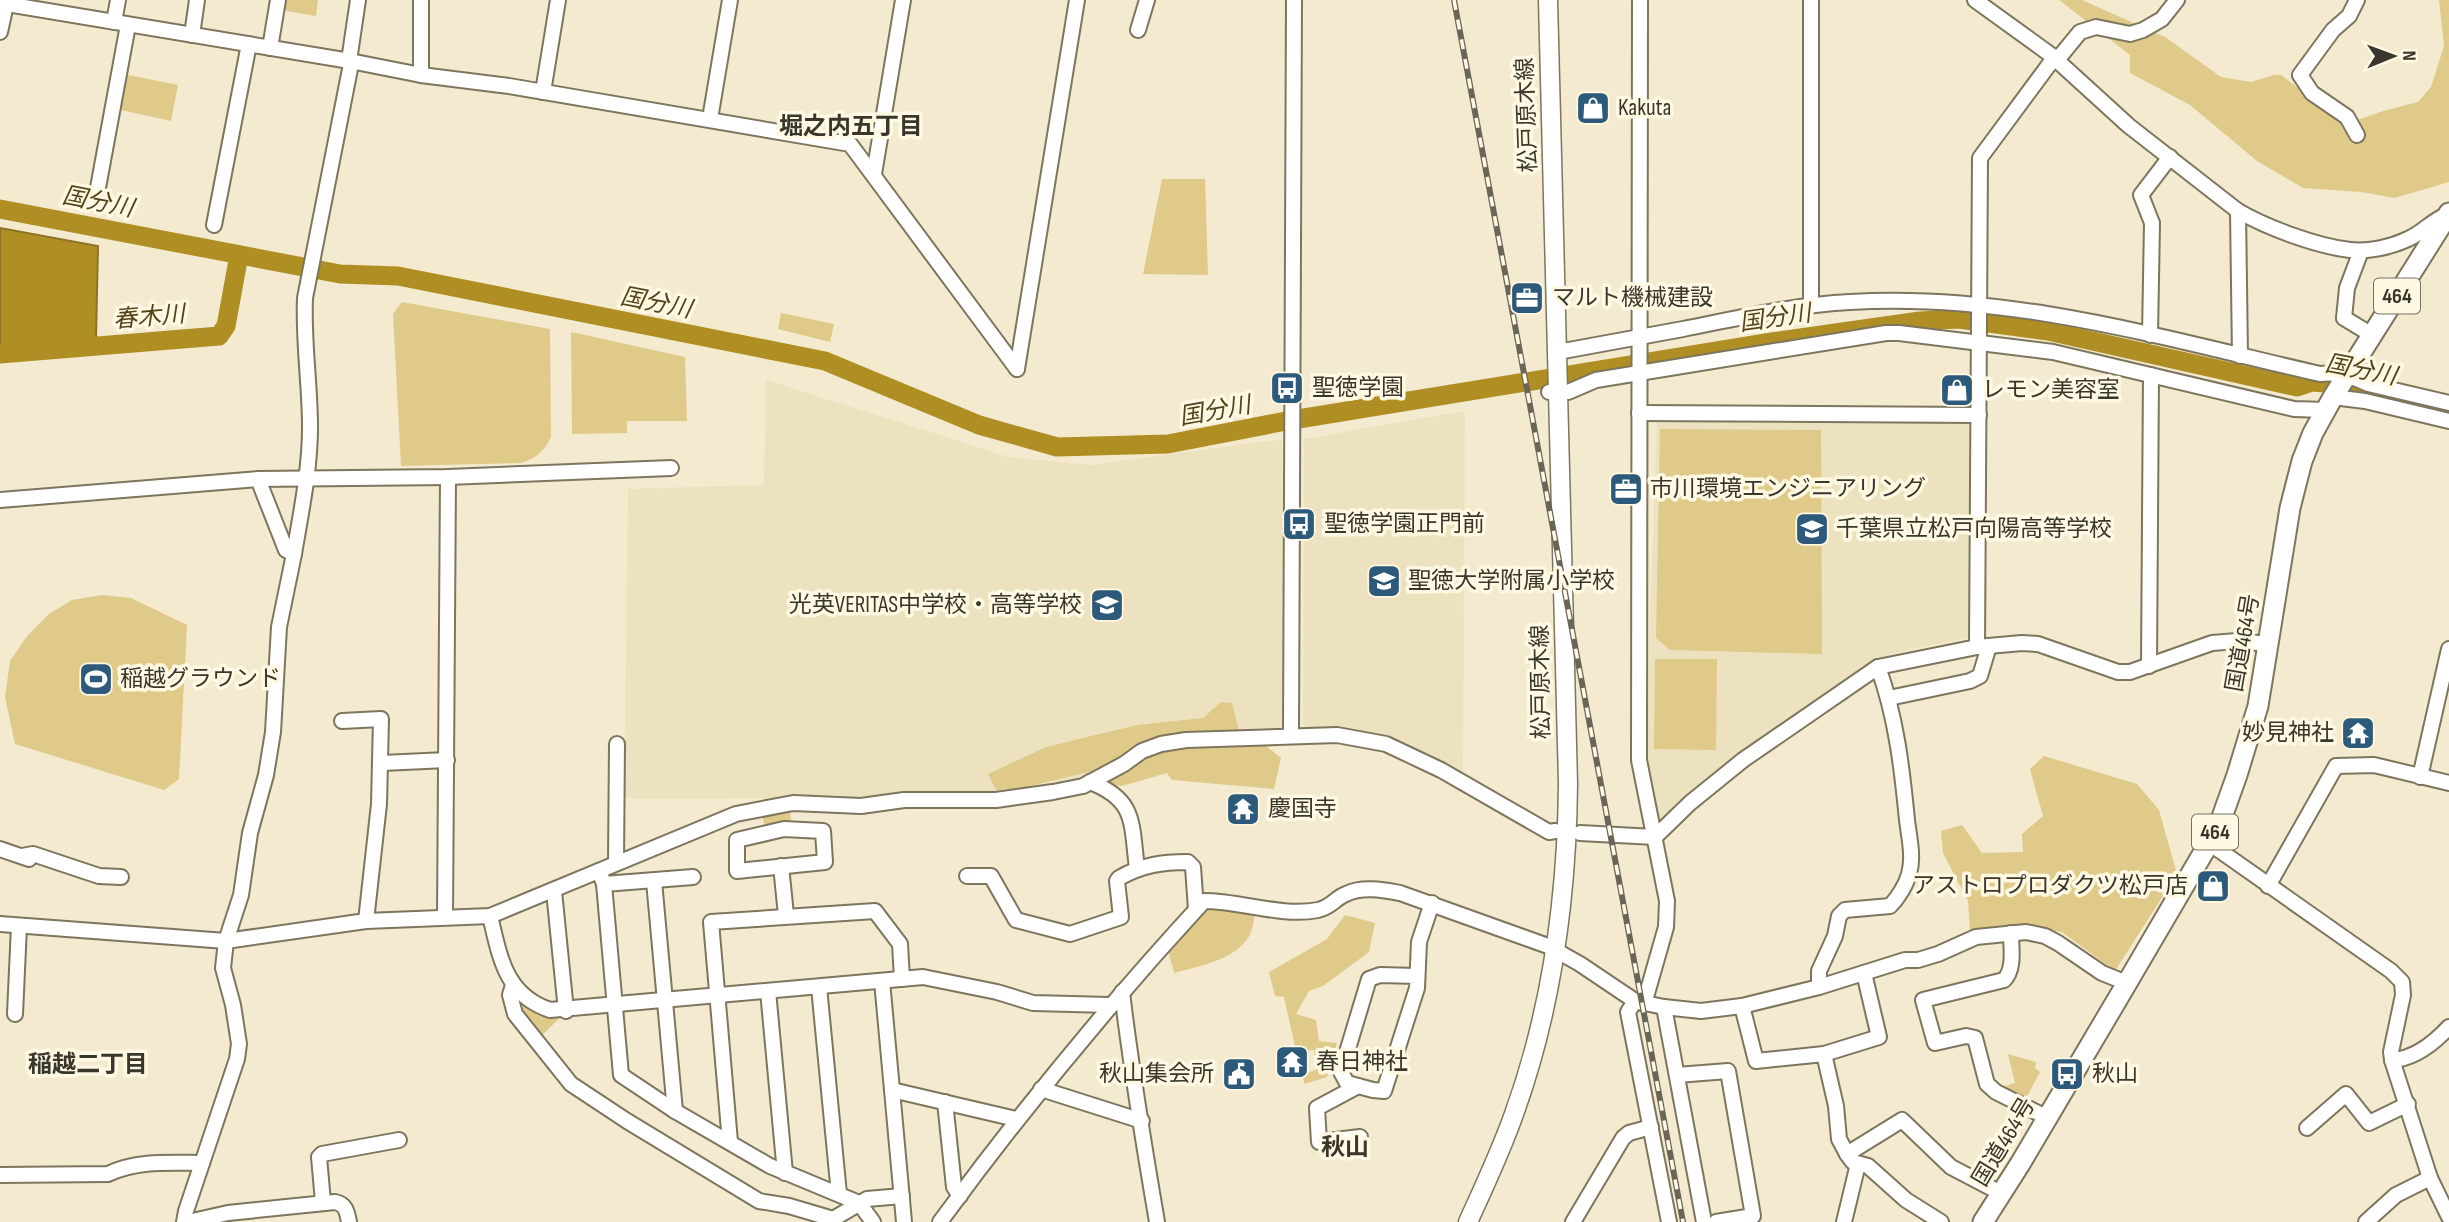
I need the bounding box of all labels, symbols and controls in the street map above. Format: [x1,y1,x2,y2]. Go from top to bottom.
north arrow [2358,21,2428,91]
text: N [2397,50,2420,61]
street label: 松戸原木線 [1511,57,1543,173]
shop icon: Kakuta [1574,89,1612,127]
place label: Kakuta [1618,94,1671,122]
district label: 堀之内五丁目 [779,112,923,141]
water label: 国分川 [60,181,139,224]
road number: 464 [2374,278,2420,314]
office icon: マルト機械建設 [1508,279,1546,317]
water label: 国分川 [618,282,697,325]
place label: マルト機械建設 [1552,284,1713,312]
water label: 国分川 [1737,298,1816,337]
water label: 春木川 [112,299,189,335]
water label: 国分川 [2323,349,2402,392]
bus stop icon: 聖徳学園 [1268,369,1306,407]
shop icon: レモン美容室 [1938,371,1976,409]
place label: 聖徳学園 [1312,374,1404,402]
place label: レモン美容室 [1982,376,2120,404]
water label: 国分川 [1177,390,1256,432]
office icon: 市川環境エンジニアリング [1607,470,1645,508]
place label: 市川環境エンジニアリング [1650,475,1926,503]
bus stop icon: 聖徳学園正門前 [1280,505,1318,543]
place label: 聖徳学園正門前 [1324,510,1485,538]
school or university icon: 千葉県立松戸向陽高等学校 [1793,510,1831,548]
place label: 千葉県立松戸向陽高等学校 [1836,515,2112,543]
school or university icon: 聖徳大学附属小学校 [1365,562,1403,600]
place label: 聖徳大学附属小学校 [1408,567,1615,595]
school or university icon: 光英VERITAS中学校・高等学校 [1088,586,1126,624]
place label: 光英VERITAS中学校・高等学校 [789,591,1082,619]
street label: 国道464号 [2221,592,2265,694]
street label: 松戸原木線 [1526,624,1556,740]
sports icon: 稲越グラウンド [77,660,115,698]
place label: 稲越グラウンド [120,665,281,693]
temple icon: 妙見神社 [2339,714,2377,752]
place label: 妙見神社 [2242,719,2334,747]
temple icon: 慶国寺 [1224,790,1262,828]
place label: 慶国寺 [1268,795,1337,823]
road number: 464 [2192,814,2238,850]
shop icon: アストロプロダクツ松戸店 [2194,867,2232,905]
place label: アストロプロダクツ松戸店 [1912,872,2188,900]
temple icon: 春日神社 [1273,1043,1311,1081]
place label: 春日神社 [1316,1048,1408,1076]
district label: 稲越二丁目 [28,1050,148,1079]
public building icon: 秋山集会所 [1220,1055,1258,1093]
bus stop icon: 秋山 [2048,1055,2086,1093]
place label: 秋山集会所 [1099,1060,1214,1088]
place label: 秋山 [2092,1060,2138,1088]
street label: 国道464号 [1967,1092,2041,1192]
district label: 秋山 [1321,1133,1369,1162]

